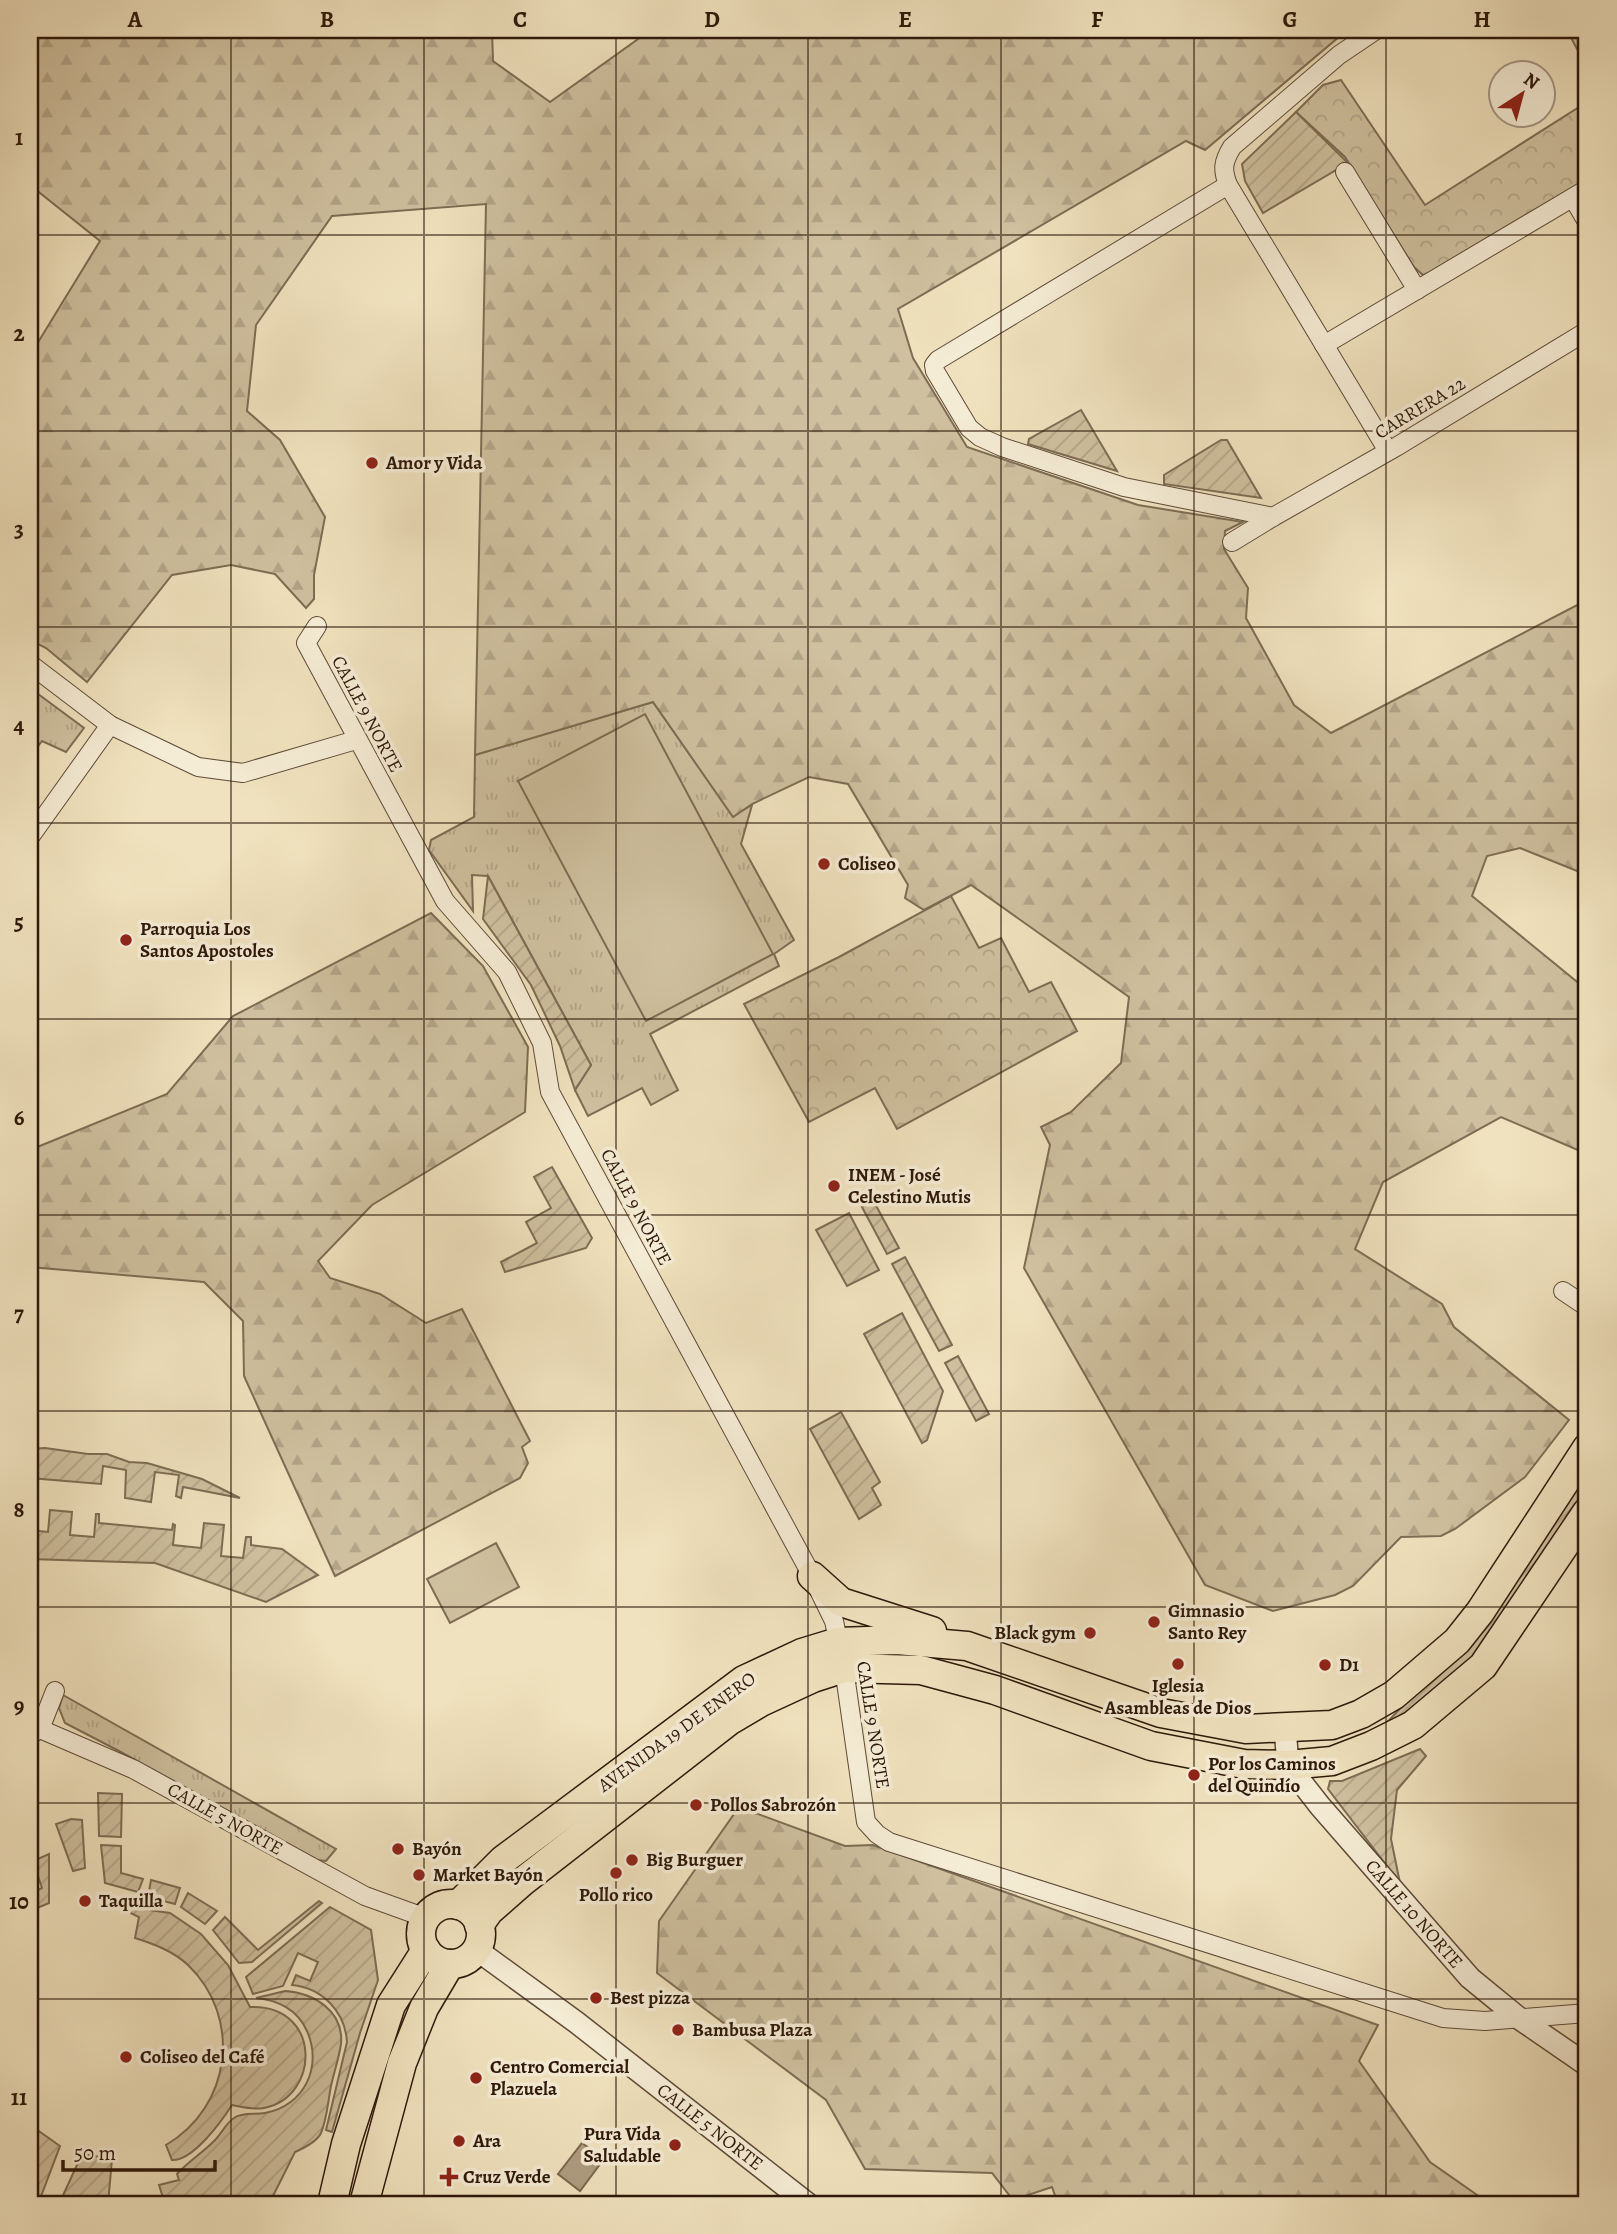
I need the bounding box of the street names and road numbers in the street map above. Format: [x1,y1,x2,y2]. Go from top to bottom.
street label: CARRERA 22 [1370,371,1470,445]
street label: CALLE 9 NORTE [325,651,409,777]
street label: CALLE 9 NORTE [594,1144,678,1270]
street label: CALLE 9 NORTE [850,1659,896,1791]
street label: AVENIDA 19 DE ENERO [592,1666,761,1799]
street label: CALLE 5 NORTE [163,1776,287,1862]
street label: CALLE 10 NORTE [1359,1854,1469,1974]
street label: CALLE 5 NORTE [651,2077,769,2177]

